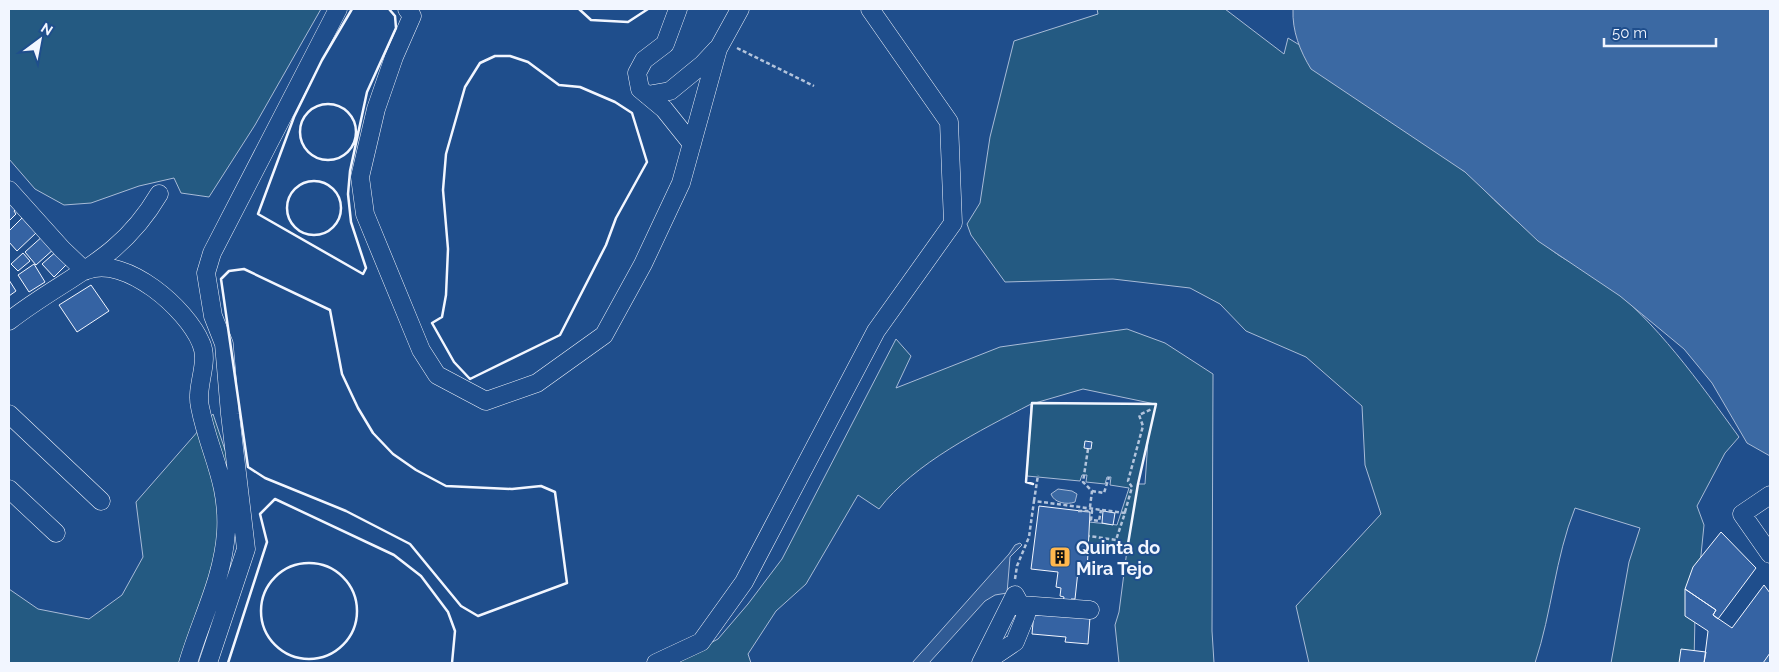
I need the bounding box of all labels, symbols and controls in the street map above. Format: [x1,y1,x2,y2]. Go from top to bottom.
north arrow [15,15,65,65]
scale bar [1604,15,1716,47]
text: N [38,19,56,39]
text: 50 m [1612,24,1647,42]
place label: Quinta do Mira Tejo [1076,537,1160,579]
building icon: Quinta do Mira Tejo [1048,545,1072,569]

